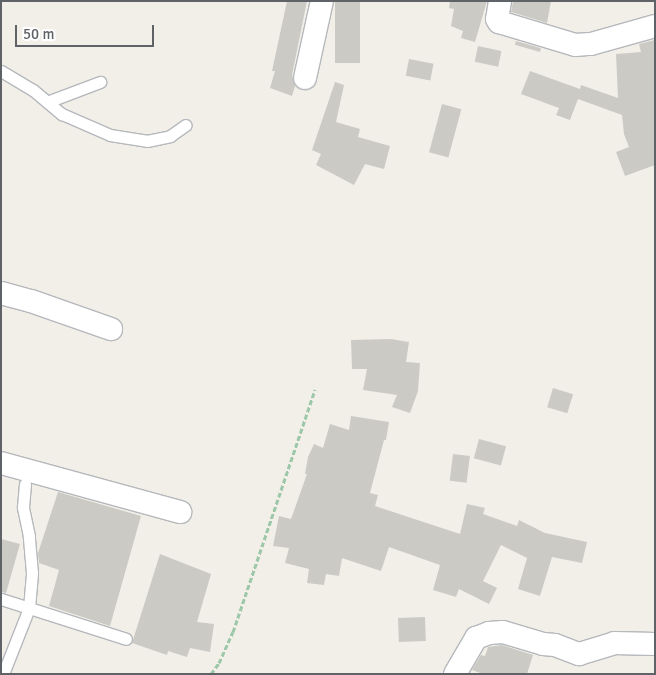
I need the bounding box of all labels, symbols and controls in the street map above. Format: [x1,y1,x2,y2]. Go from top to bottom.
scale bar [18,15,156,47]
text: 50 m [23,25,54,43]

